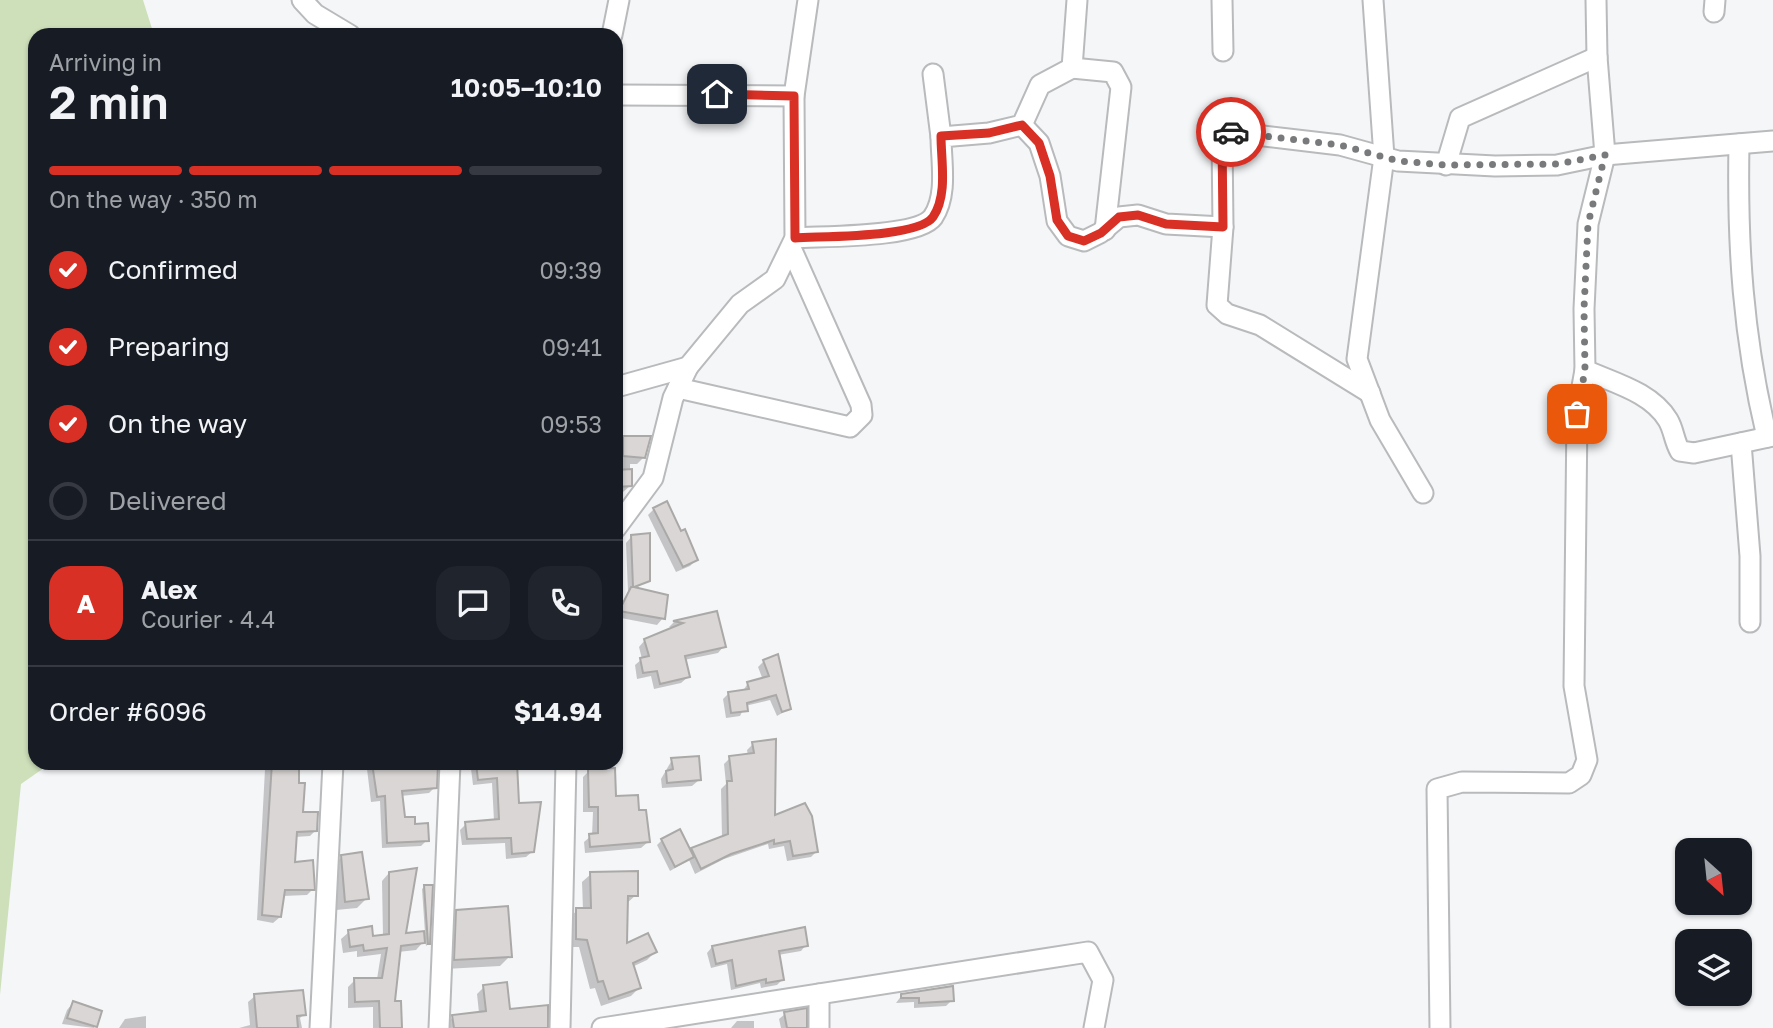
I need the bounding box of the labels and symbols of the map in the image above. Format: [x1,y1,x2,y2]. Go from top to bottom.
pin [687,64,747,124]
courier [1196,97,1266,167]
pin [1547,384,1607,444]
north arrow [1675,838,1752,915]

